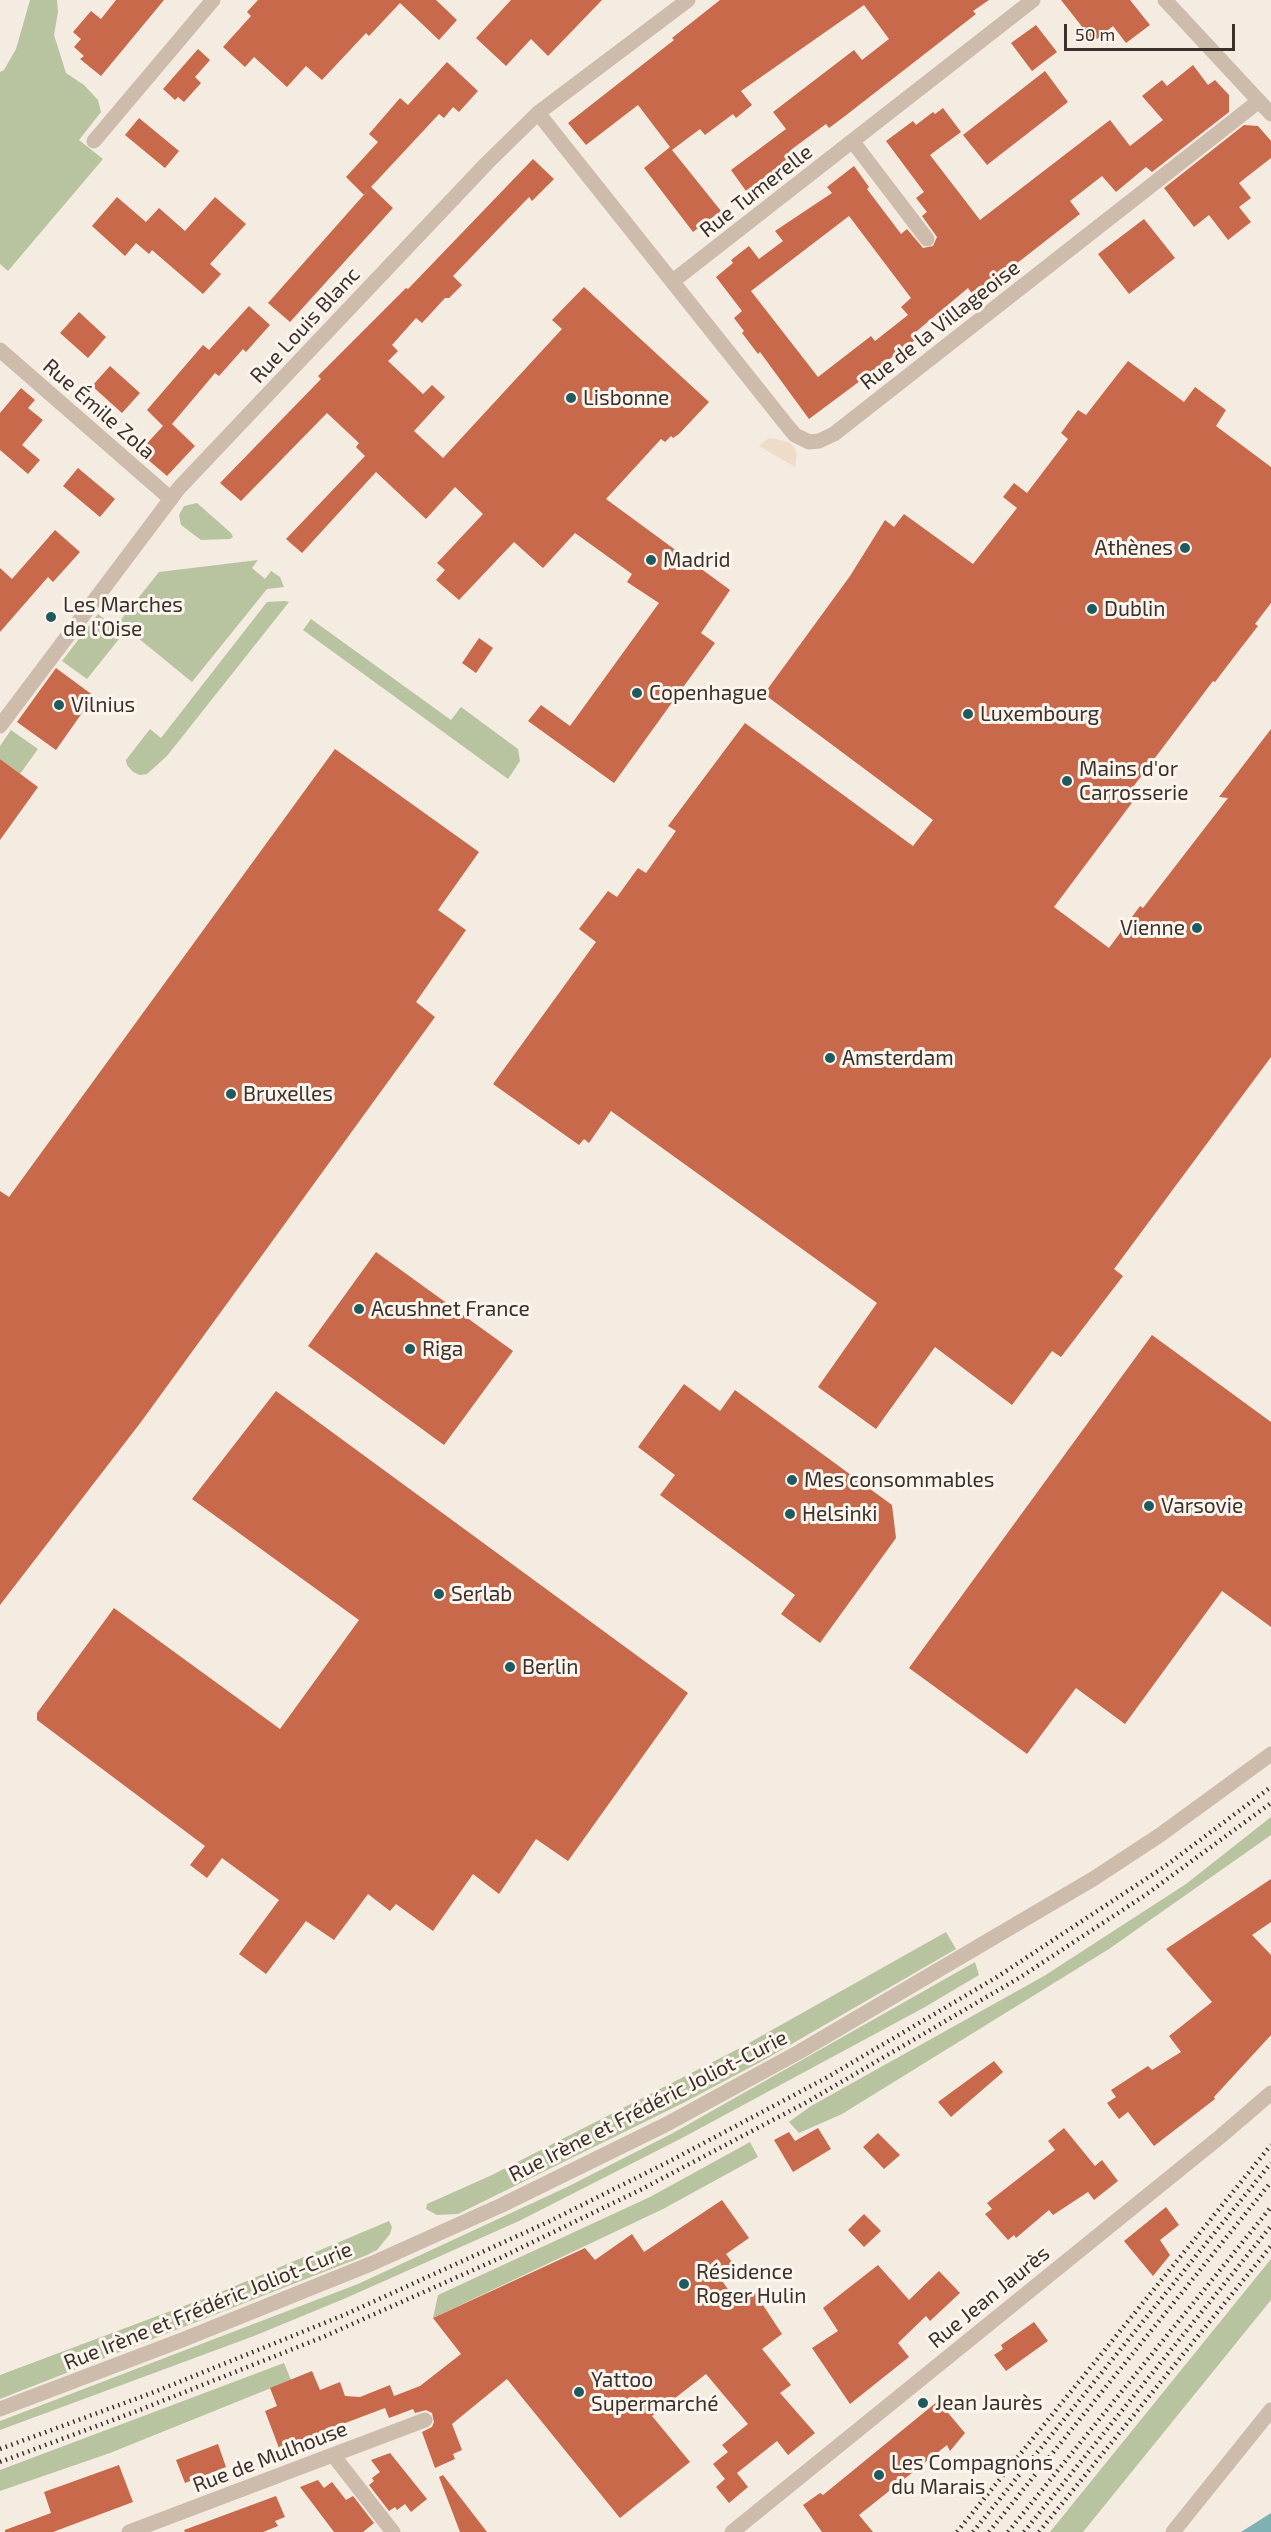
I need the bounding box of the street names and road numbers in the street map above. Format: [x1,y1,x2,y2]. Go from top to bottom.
street label: Rue Tumerelle [695,139,817,243]
street label: Rue de la Villageoise [855,255,1025,395]
street label: Rue Louis Blanc [245,262,365,388]
street label: Rue Émile Zola [38,354,160,464]
street label: Rue Irène et Frédéric Joliot-Curie [505,2025,791,2187]
street label: Rue Irène et Frédéric Joliot-Curie [60,2236,356,2376]
street label: Rue Jean Jaurès [923,2240,1055,2354]
street label: Rue de Mulhouse [189,2416,351,2498]

